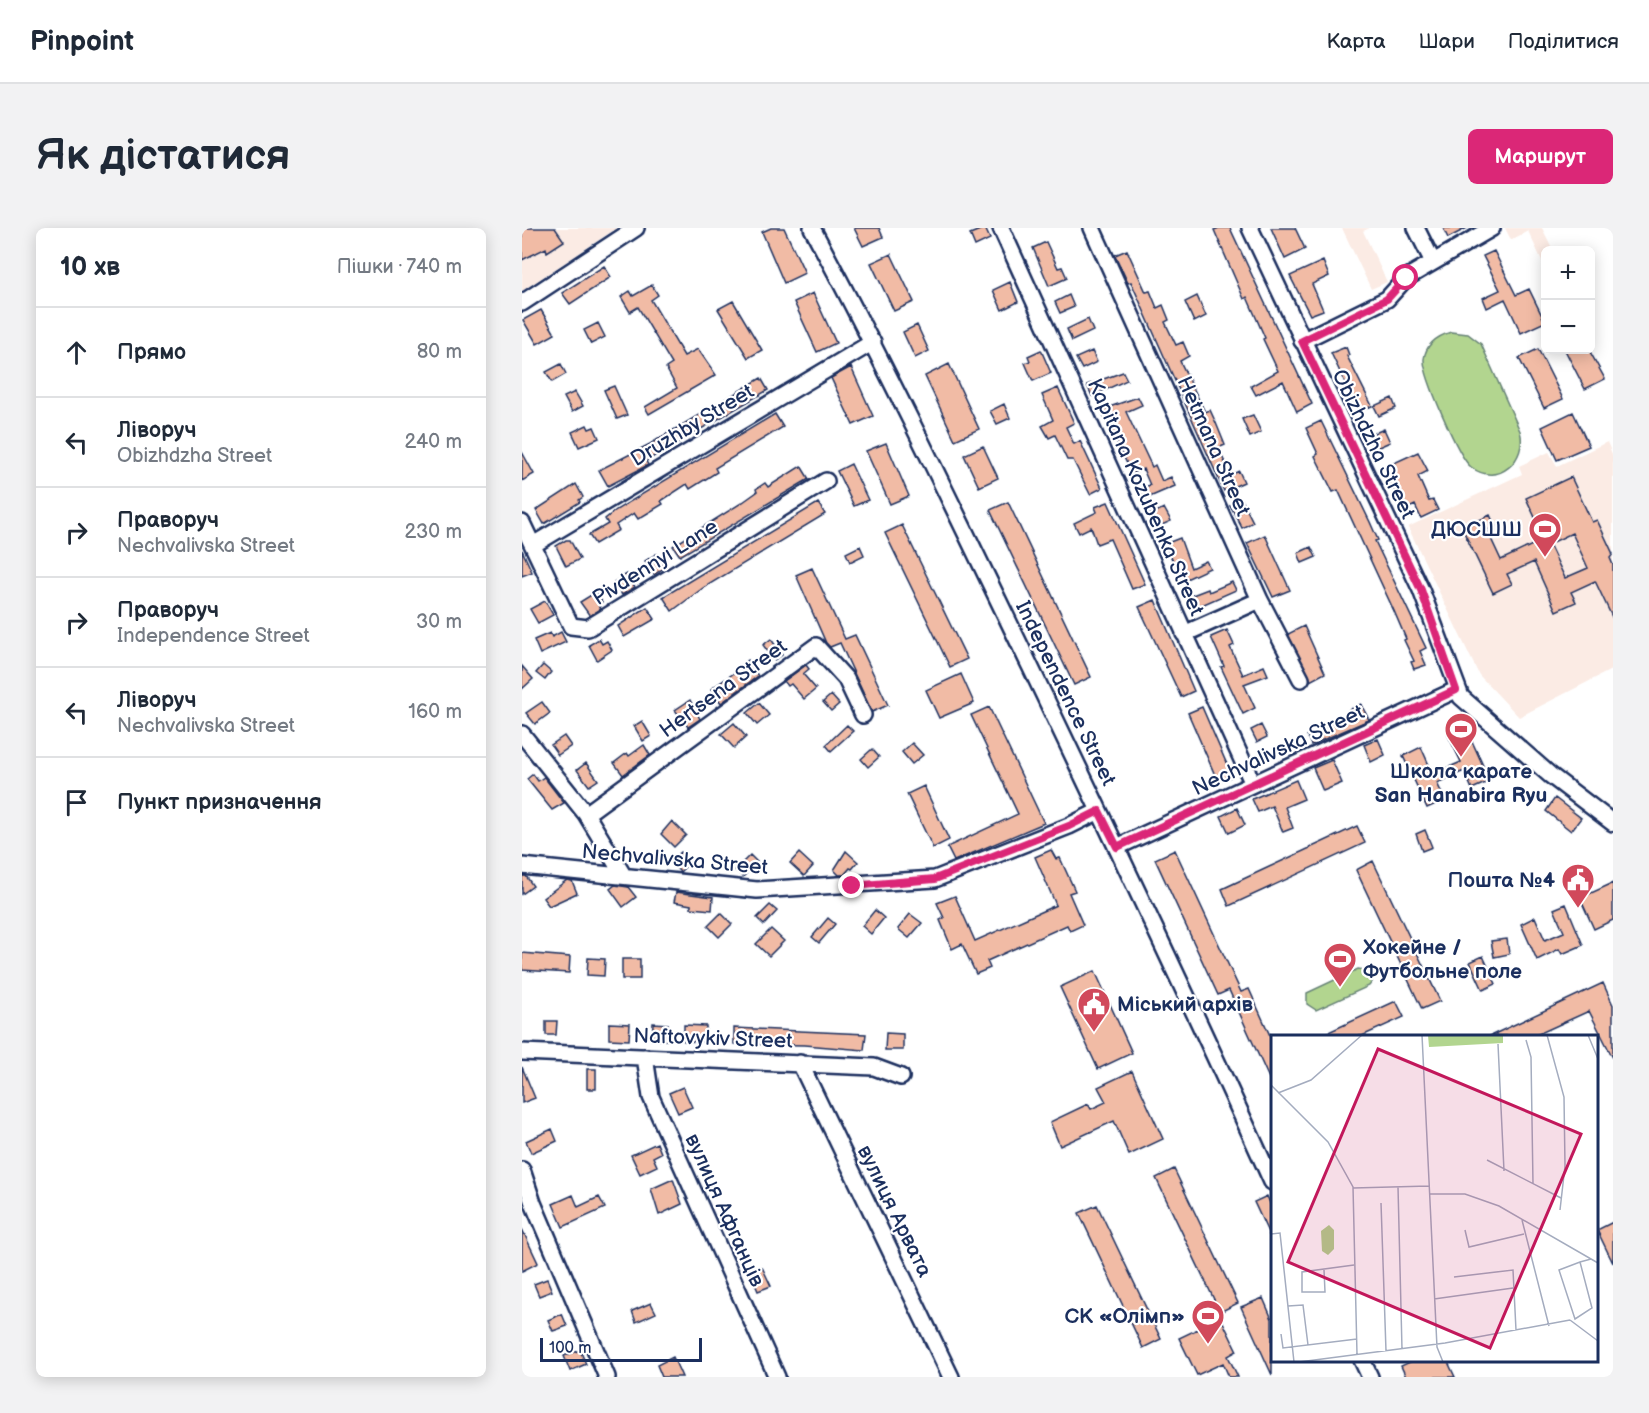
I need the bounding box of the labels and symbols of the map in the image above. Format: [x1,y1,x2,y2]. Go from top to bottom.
route start [1392,264,1418,290]
street label: Obizhdzha Street [1327,366,1421,523]
street label: Hetmana Street [1172,373,1256,520]
street label: Kapitana Kozubenka Street [1082,375,1209,620]
street label: Druzhby Street [626,379,759,472]
sports icon: ДЮСШШ [1527,511,1563,558]
street label: Pivdennyi Lane [588,514,723,611]
place label: ДЮСШШ [1431,517,1522,542]
street label: Independence Street [1010,597,1121,790]
street label: Hertsena Street [655,633,792,743]
street label: Nechvalivska Street [1188,699,1369,801]
sports icon: Школа карате San Hanabira Ryu [1443,711,1479,758]
place label: Школа карате San Hanabira Ryu [1375,759,1547,808]
street label: Nechvalivska Street [581,839,770,880]
public building icon: Пошта №4 [1560,862,1596,909]
place label: Пошта №4 [1448,868,1556,893]
route end [838,872,864,898]
place label: Хокейне / Футбольне поле [1362,935,1522,984]
sports icon: Хокейне / Футбольне поле [1322,941,1358,988]
public building icon: Міський архів [1076,986,1112,1033]
place label: Міський архів [1117,992,1254,1017]
street label: Naftovykiv Street [633,1023,794,1054]
inset map [1271,1035,1598,1362]
street label: вулиця Афганців [680,1130,769,1291]
street label: вулиця Арвата [852,1141,938,1282]
sports icon: СК «Олімп» [1190,1298,1226,1345]
place label: СК «Олімп» [1064,1304,1185,1329]
scale bar [540,1335,702,1362]

